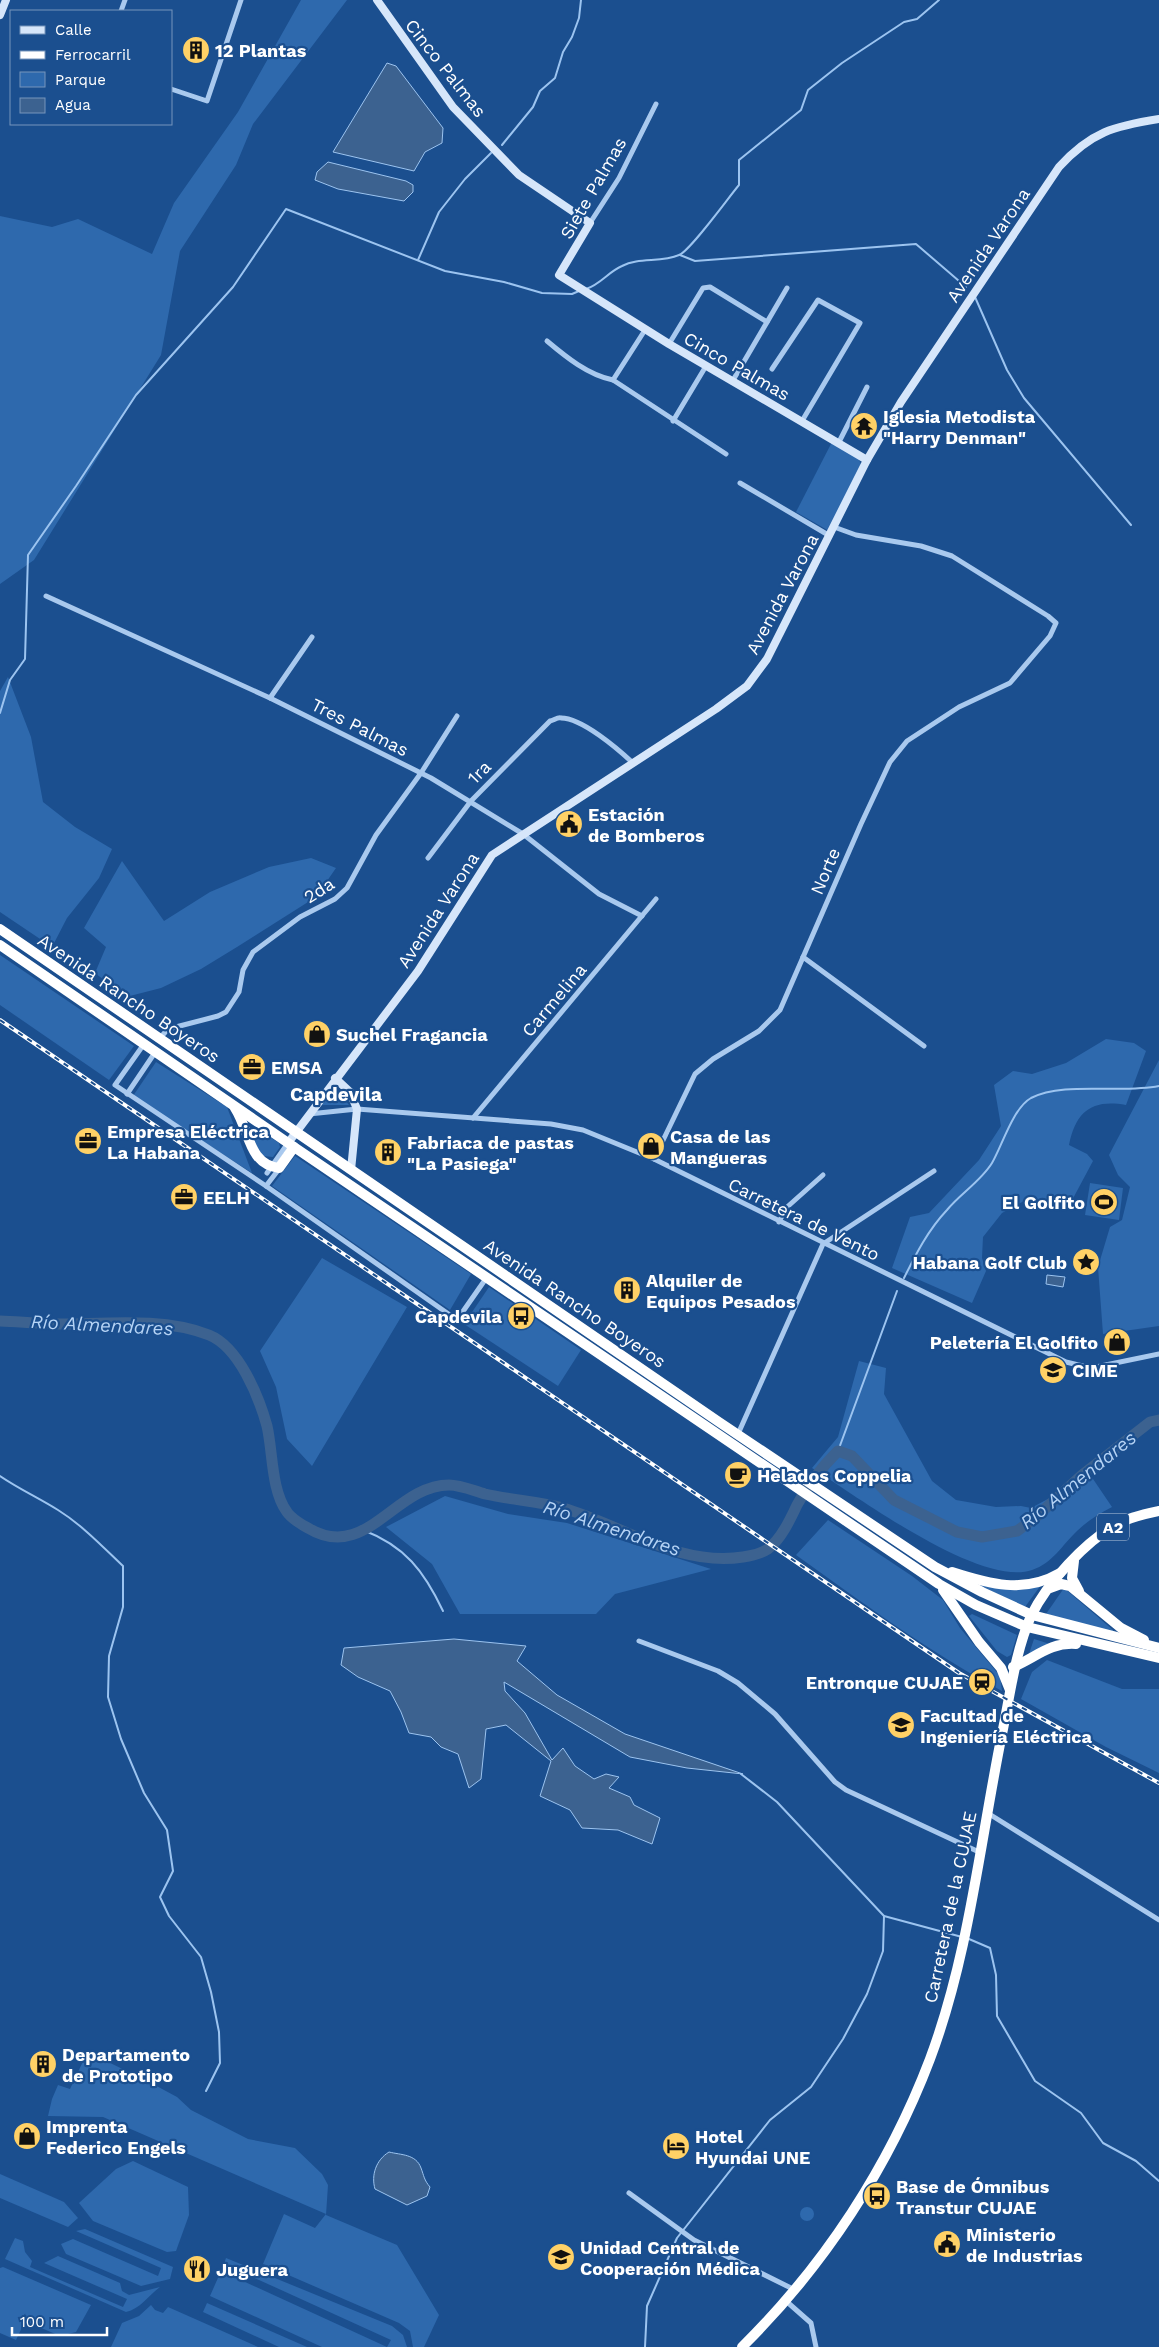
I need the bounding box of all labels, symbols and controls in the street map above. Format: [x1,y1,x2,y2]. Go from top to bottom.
legend [10,10,172,125]
street label: Cinco Palmas [401,15,491,121]
text: Calle [55,21,92,39]
building icon: 12 Plantas [181,35,211,65]
place label: 12 Plantas [215,40,307,61]
text: Ferrocarril [55,46,131,64]
text: Parque [55,71,106,89]
text: Agua [55,96,91,114]
street label: Siete Palmas [555,133,631,243]
street label: Avenida Varona [942,184,1034,306]
street label: Cinco Palmas [680,327,794,405]
place label: Iglesia Metodista "Harry Denman" [883,406,1036,448]
temple icon: Iglesia Metodista "Harry Denman" [849,411,879,441]
street label: Avenida Varona [741,530,823,658]
street label: Tres Palmas [308,694,412,760]
street label: 1ra [463,756,495,788]
place label: Estación de Bomberos [588,804,705,846]
public building icon: Estación de Bomberos [554,809,584,839]
street label: Norte [806,845,844,897]
street label: Avenida Varona [393,848,483,972]
street label: 2da [300,873,338,907]
street label: Avenida Rancho Boyeros [34,929,224,1067]
street label: Carmelina [517,959,591,1041]
shop icon: Suchel Fragancia [302,1019,332,1049]
place label: Suchel Fragancia [336,1024,488,1045]
office icon: EMSA [237,1052,267,1082]
place label: EMSA [271,1057,323,1078]
district label: Capdevila [290,1083,382,1106]
place label: Empresa Eléctrica La Habana [107,1121,270,1163]
office icon: Empresa Eléctrica La Habana [73,1126,103,1156]
place label: Casa de las Mangueras [670,1126,771,1168]
shop icon: Casa de las Mangueras [636,1131,666,1161]
place label: Fabriaca de pastas "La Pasiega" [407,1132,574,1174]
building icon: Fabriaca de pastas "La Pasiega" [373,1137,403,1167]
street label: Carretera de Vento [725,1173,883,1265]
office icon: EELH [169,1182,199,1212]
place label: EELH [203,1187,250,1208]
sports icon: El Golfito [1089,1187,1119,1217]
place label: El Golfito [1002,1192,1085,1213]
street label: Avenida Rancho Boyeros [480,1234,670,1372]
place icon: Habana Golf Club [1071,1247,1101,1277]
place label: Habana Golf Club [912,1252,1067,1273]
place label: Alquiler de Equipos Pesados [646,1270,796,1312]
building icon: Alquiler de Equipos Pesados [612,1275,642,1305]
bus stop icon: Capdevila [506,1301,536,1331]
place label: Capdevila [415,1306,503,1327]
water label: Río Almendares [30,1310,174,1340]
shop icon: Peletería El Golfito [1102,1327,1132,1357]
place label: Peletería El Golfito [930,1332,1098,1353]
school or university icon: CIME [1038,1355,1068,1385]
place label: CIME [1072,1360,1118,1381]
water label: Río Almendares [1015,1426,1141,1534]
cafe icon: Helados Coppelia [723,1460,753,1490]
place label: Helados Coppelia [757,1465,912,1486]
water label: Río Almendares [541,1495,684,1561]
road number: A2 [1097,1514,1129,1540]
station icon: Entronque CUJAE [967,1667,997,1697]
place label: Entronque CUJAE [806,1672,963,1693]
place label: Facultad de Ingeniería Eléctrica [920,1705,1092,1747]
school or university icon: Facultad de Ingeniería Eléctrica [886,1710,916,1740]
street label: Carretera de la CUJAE [919,1809,981,2005]
place label: Departamento de Prototipo [62,2044,190,2086]
building icon: Departamento de Prototipo [28,2049,58,2079]
place label: Imprenta Federico Engels [46,2116,186,2158]
shop icon: Imprenta Federico Engels [12,2121,42,2151]
place label: Hotel Hyundai UNE [695,2126,810,2168]
hotel icon: Hotel Hyundai UNE [661,2131,691,2161]
place label: Base de Ómnibus Transtur CUJAE [896,2176,1050,2218]
bus stop icon: Base de Ómnibus Transtur CUJAE [862,2181,892,2211]
place label: Ministerio de Industrias [966,2224,1083,2266]
public building icon: Ministerio de Industrias [932,2229,962,2259]
place label: Unidad Central de Cooperación Médica [580,2237,761,2279]
school or university icon: Unidad Central de Cooperación Médica [546,2242,576,2272]
restaurant icon: Juguera [182,2254,212,2284]
place label: Juguera [216,2259,288,2280]
scale bar [12,2304,108,2336]
text: 100 m [20,2313,64,2331]

